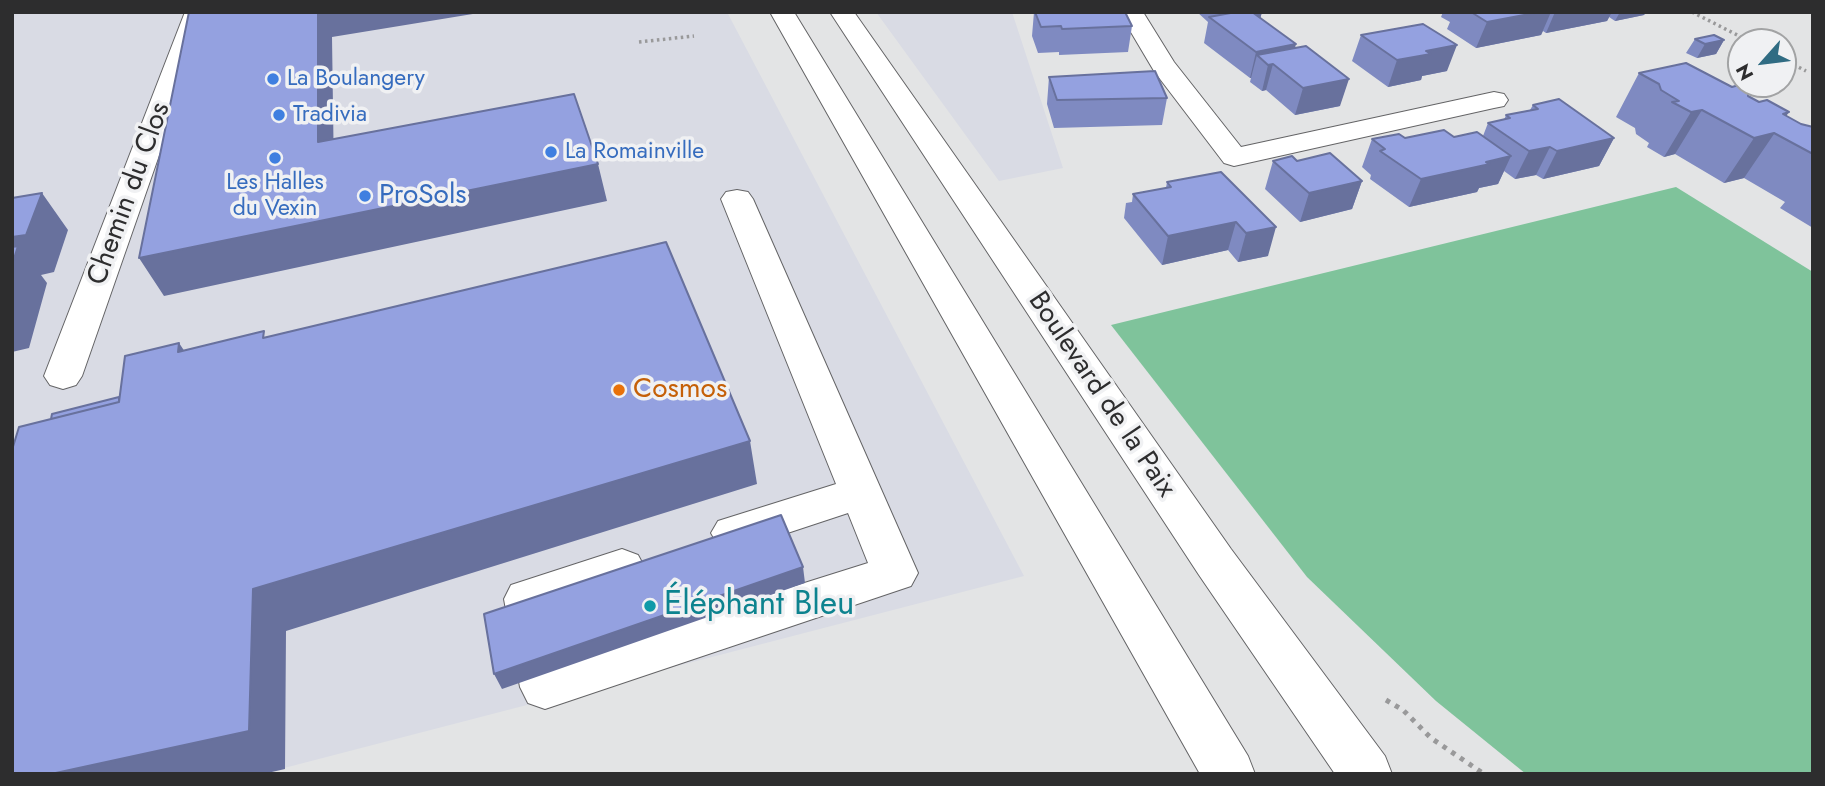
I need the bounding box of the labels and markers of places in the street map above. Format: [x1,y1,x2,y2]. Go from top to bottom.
place label: La Boulangery [287,65,425,93]
marker: La Boulangery [265,71,281,87]
place label: Tradivia [293,101,367,129]
marker: Tradivia [271,107,287,123]
place label: La Romainville [565,138,704,166]
marker: La Romainville [543,144,559,160]
marker: Les Halles du Vexin [267,150,283,166]
place label: Les Halles du Vexin [226,169,324,223]
place label: ProSols [379,179,467,213]
marker: ProSols [357,188,373,204]
place label: Cosmos [633,373,727,407]
marker: Cosmos [611,382,627,398]
place label: Éléphant Bleu [664,586,854,626]
marker: Éléphant Bleu [642,598,658,614]

